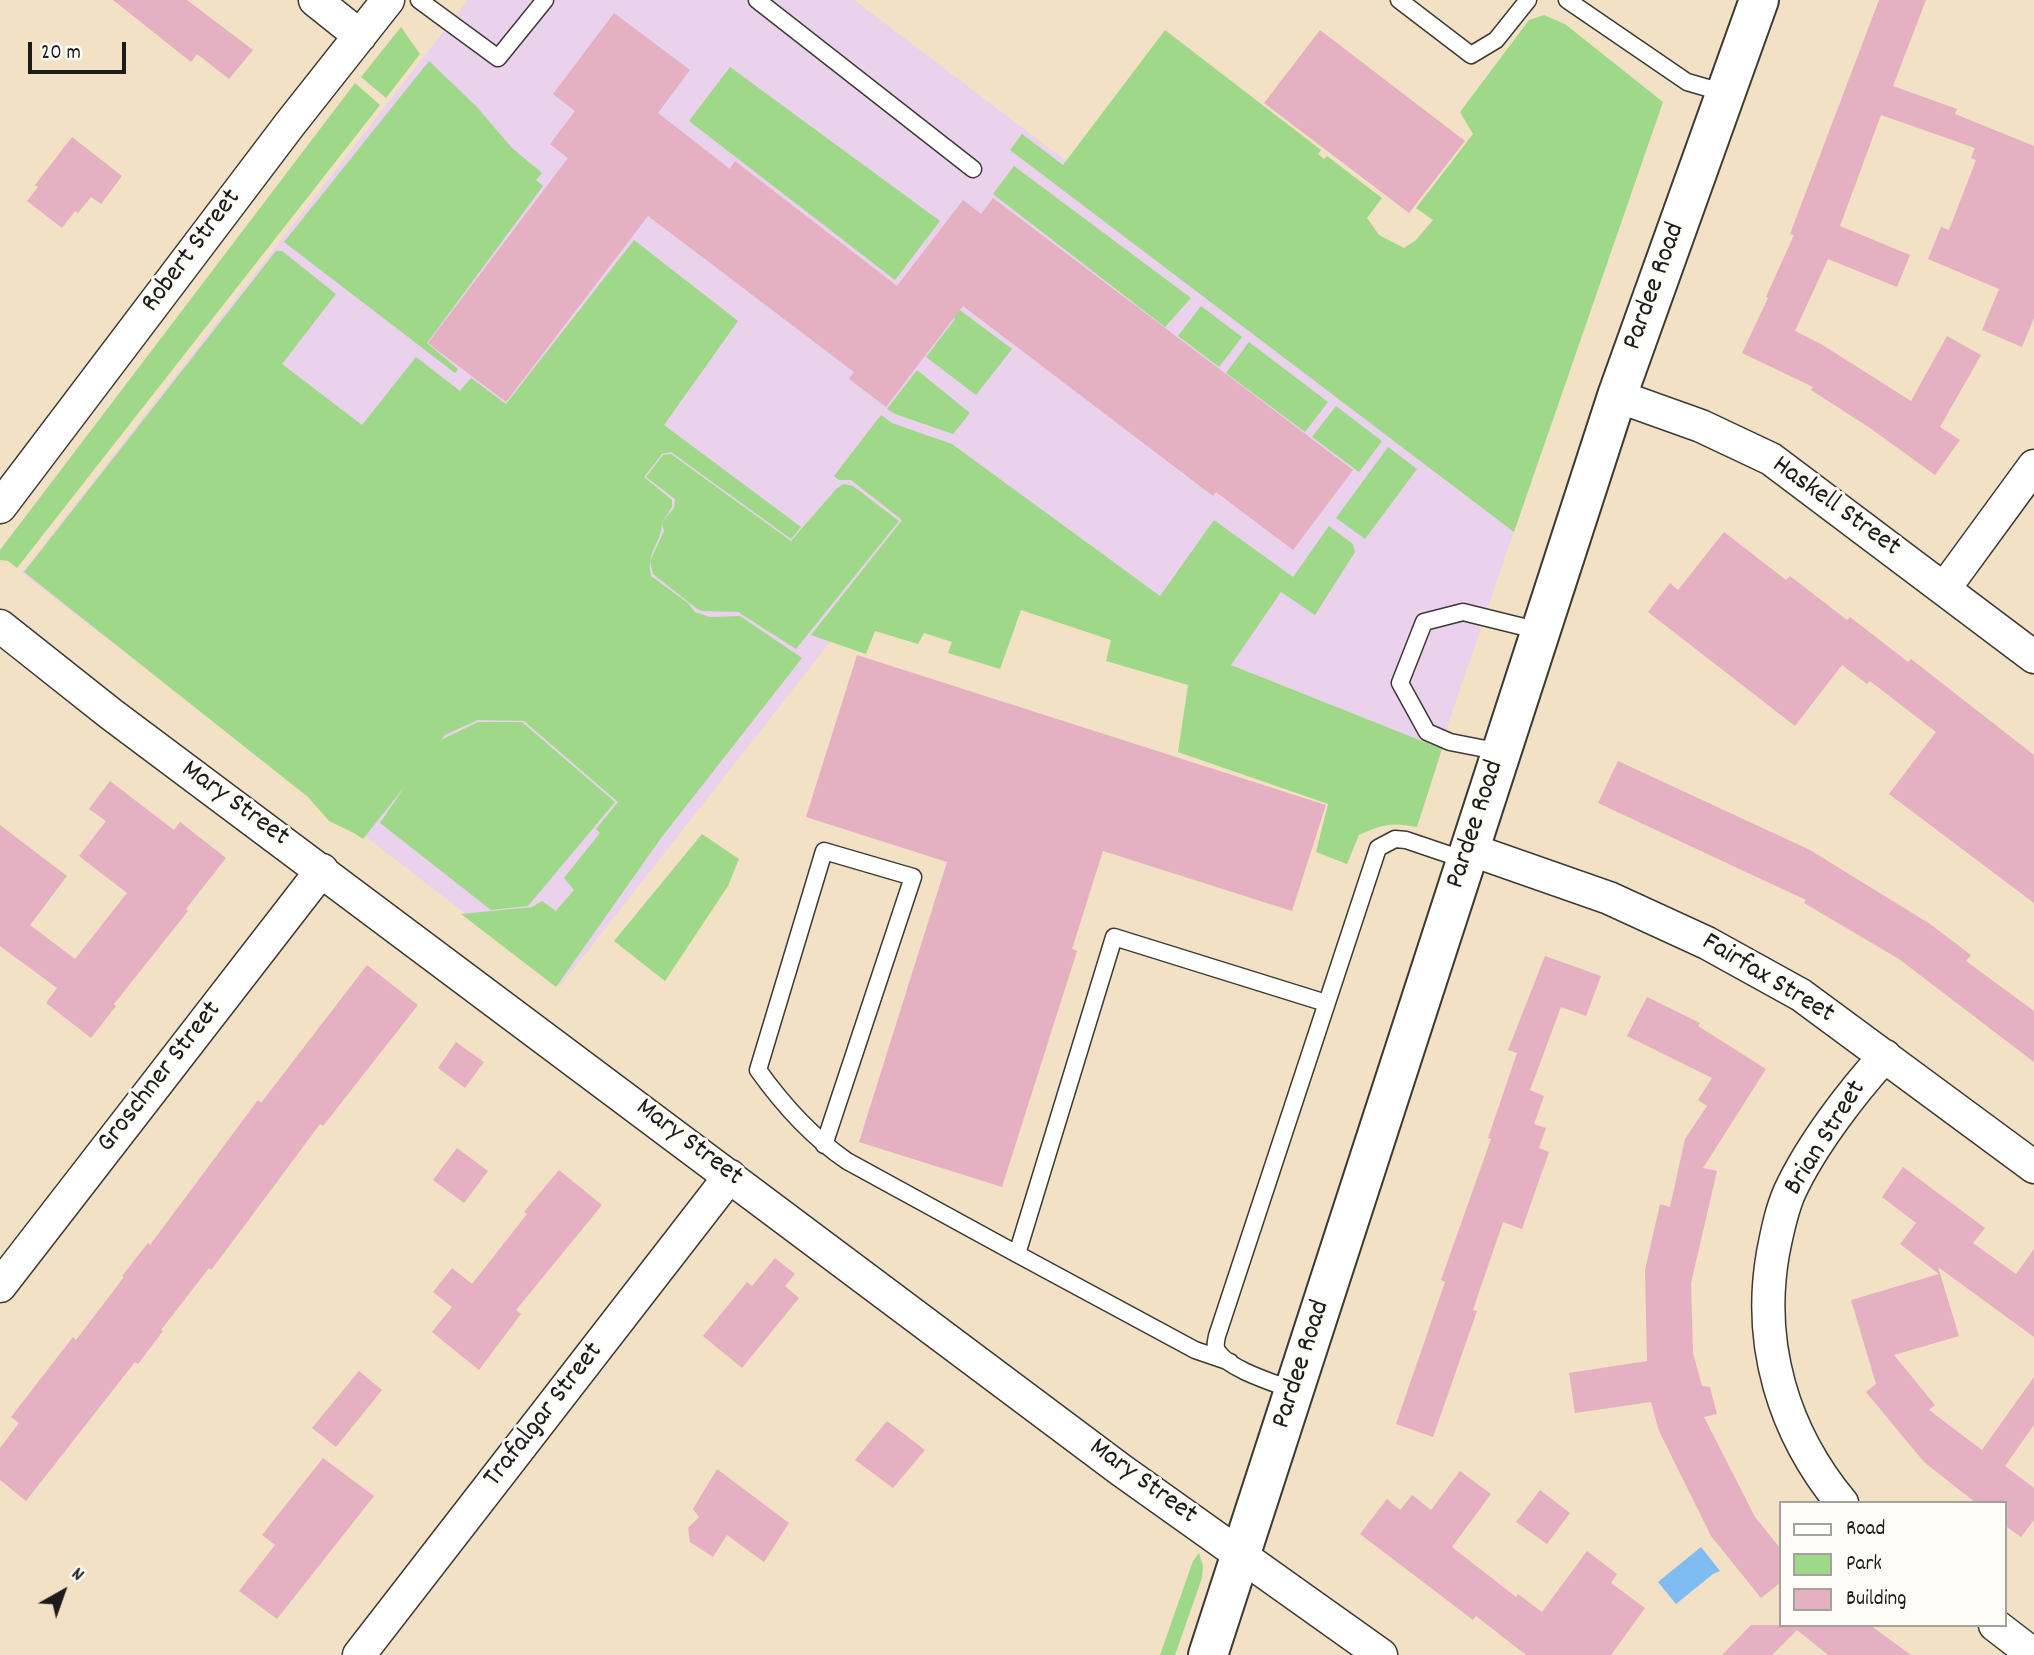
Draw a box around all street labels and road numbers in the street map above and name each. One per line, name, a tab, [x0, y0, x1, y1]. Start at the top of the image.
street label: Robert Street	[136, 184, 250, 320]
street label: Pardee Road	[1618, 219, 1694, 355]
street label: Haskell Street	[1764, 450, 1906, 566]
street label: Mary Street	[173, 754, 295, 856]
street label: Pardee Road	[1441, 757, 1513, 893]
street label: Fairfax Street	[1695, 927, 1839, 1033]
street label: Groschner Street	[91, 996, 231, 1160]
street label: Brian Street	[1778, 1075, 1876, 1203]
street label: Mary Street	[628, 1093, 748, 1195]
street label: Pardee Road	[1267, 1297, 1339, 1433]
street label: Trafalgar Street	[478, 1337, 612, 1495]
street label: Mary Street	[1081, 1432, 1203, 1534]

